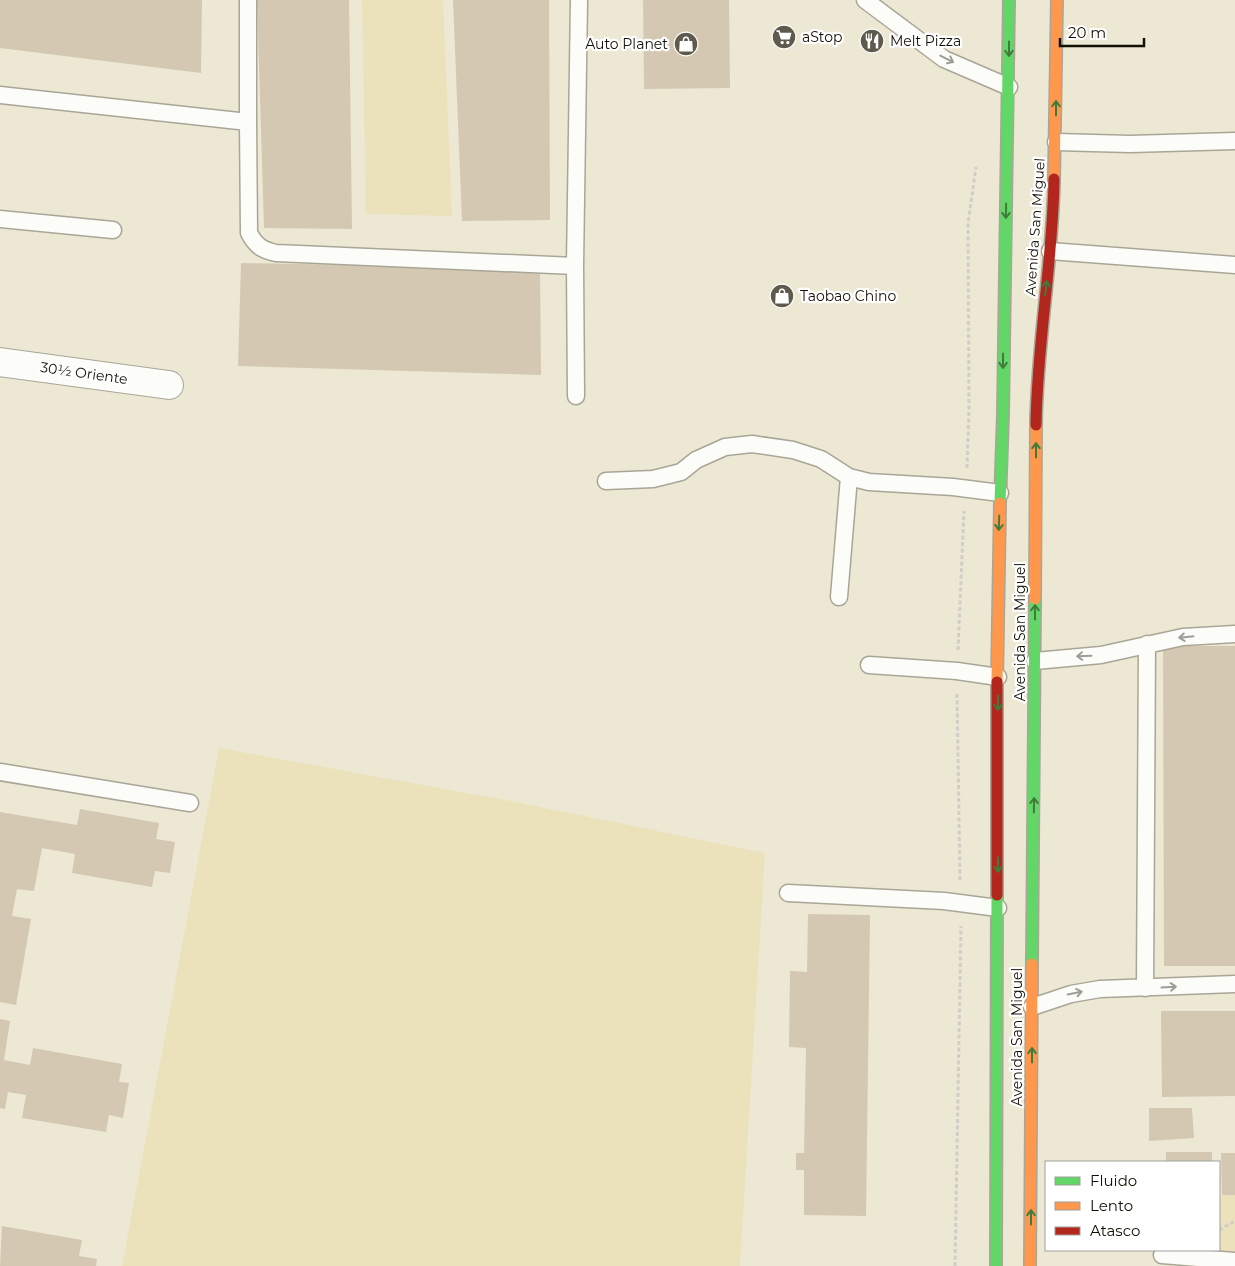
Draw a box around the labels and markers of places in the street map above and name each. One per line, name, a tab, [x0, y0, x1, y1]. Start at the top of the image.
supermarket icon: aStop	[771, 24, 797, 50]
place label: aStop	[802, 28, 843, 46]
restaurant icon: Melt Pizza	[859, 28, 885, 54]
shop icon: Auto Planet	[673, 31, 699, 57]
place label: Melt Pizza	[890, 32, 961, 50]
place label: Auto Planet	[585, 35, 668, 53]
shop icon: Taobao Chino	[769, 283, 795, 309]
place label: Taobao Chino	[800, 287, 896, 305]

